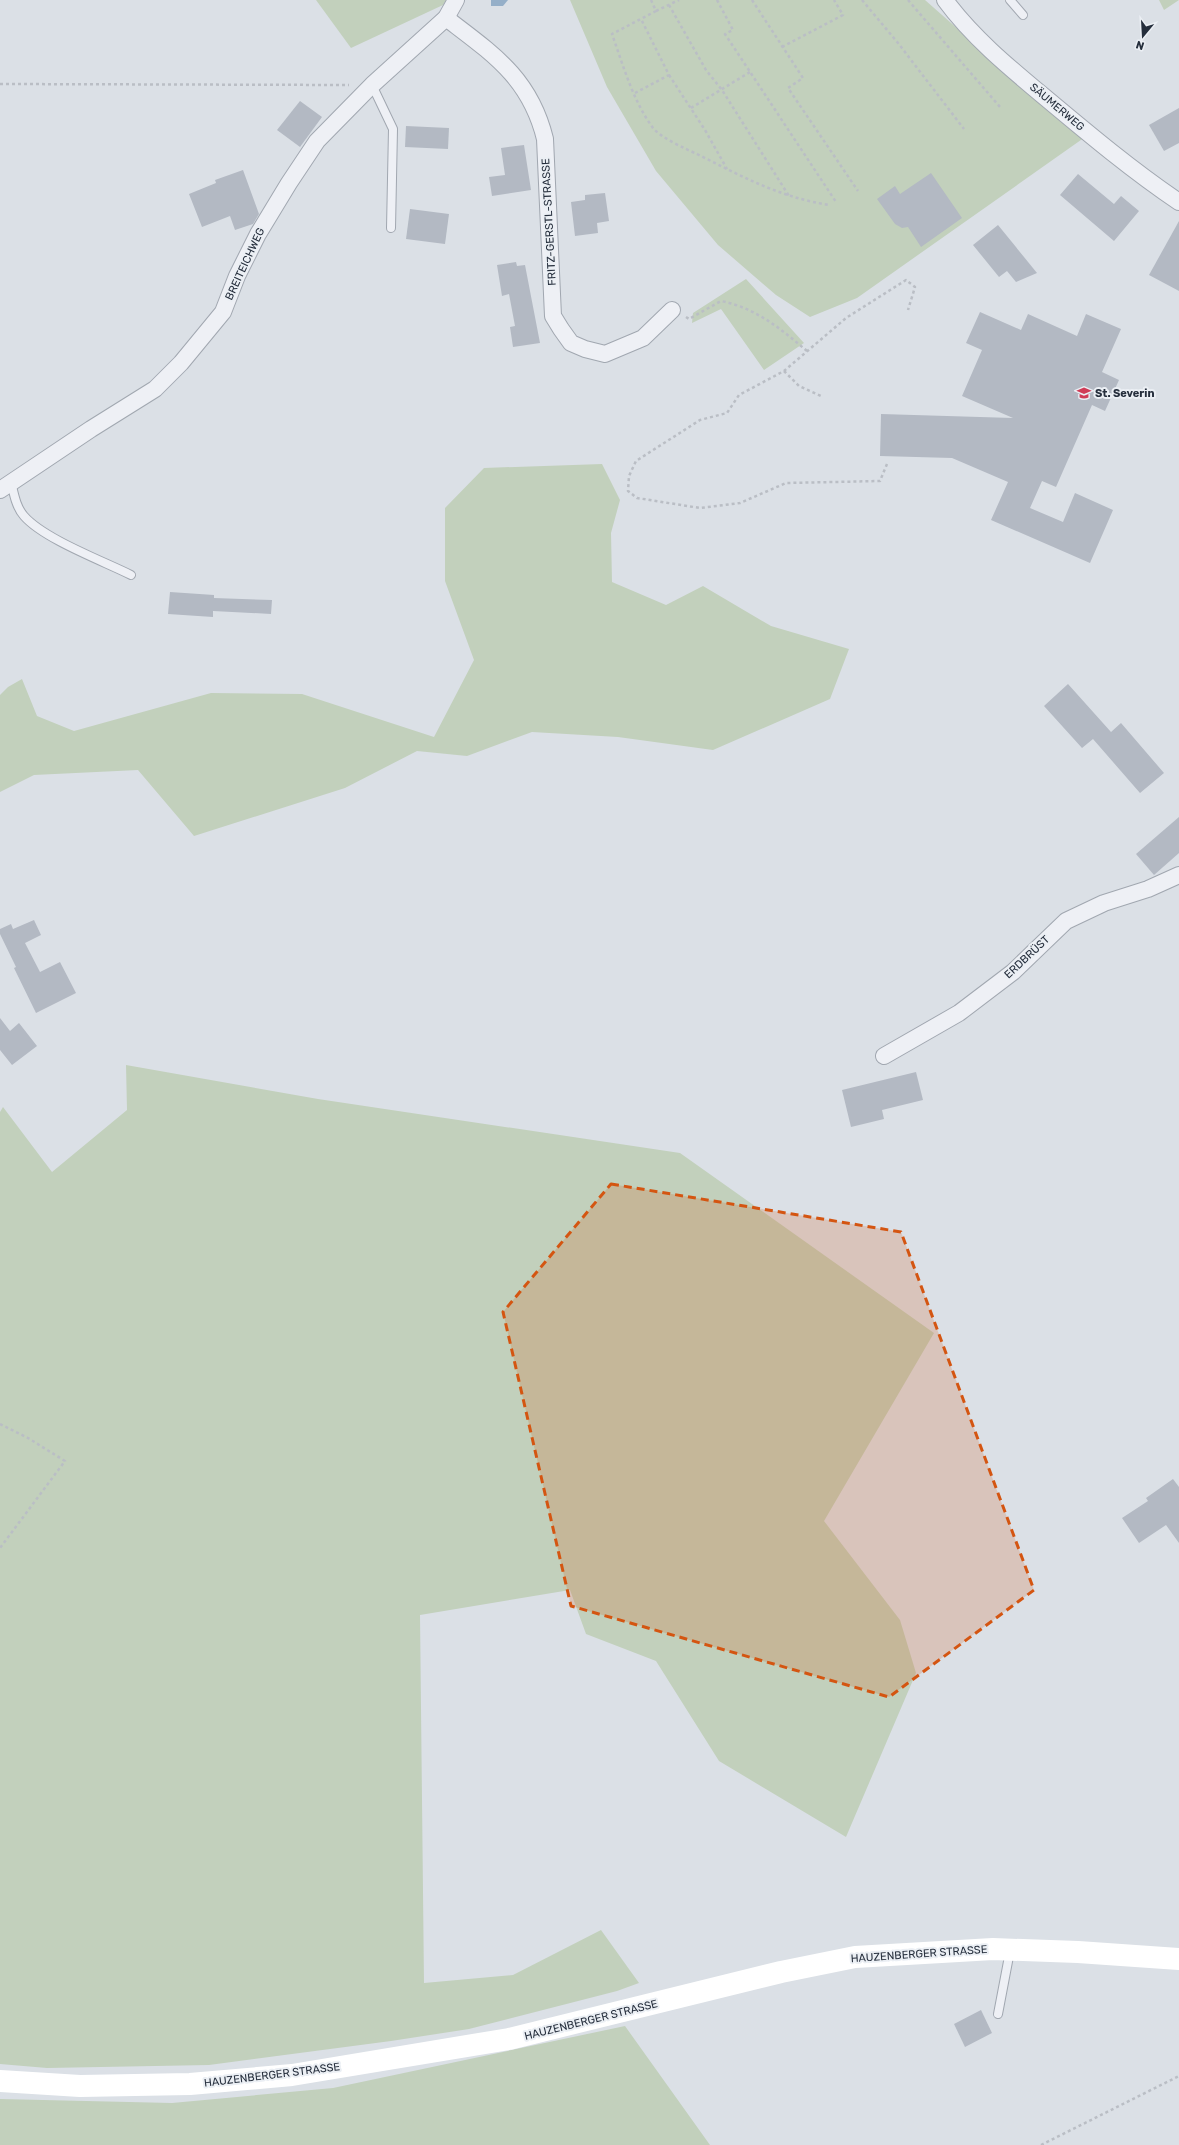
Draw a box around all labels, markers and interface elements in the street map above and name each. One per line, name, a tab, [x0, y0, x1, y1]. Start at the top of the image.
north arrow	[1123, 16, 1163, 56]
text: N	[1134, 38, 1146, 52]
street label: SÄUMERWEG	[1027, 80, 1087, 134]
street label: FRITZ-GERSTL-STRASSE	[539, 158, 559, 286]
street label: BREITEICHWEG	[223, 226, 267, 302]
school or university icon: St. Severin	[1076, 385, 1092, 401]
place label: St. Severin	[1095, 387, 1155, 400]
street label: ERDBRÜST	[1002, 932, 1053, 981]
street label: HAUZENBERGER STRASSE	[850, 1943, 988, 1965]
street label: HAUZENBERGER STRASSE	[523, 1997, 659, 2043]
street label: HAUZENBERGER STRASSE	[203, 2060, 341, 2090]

